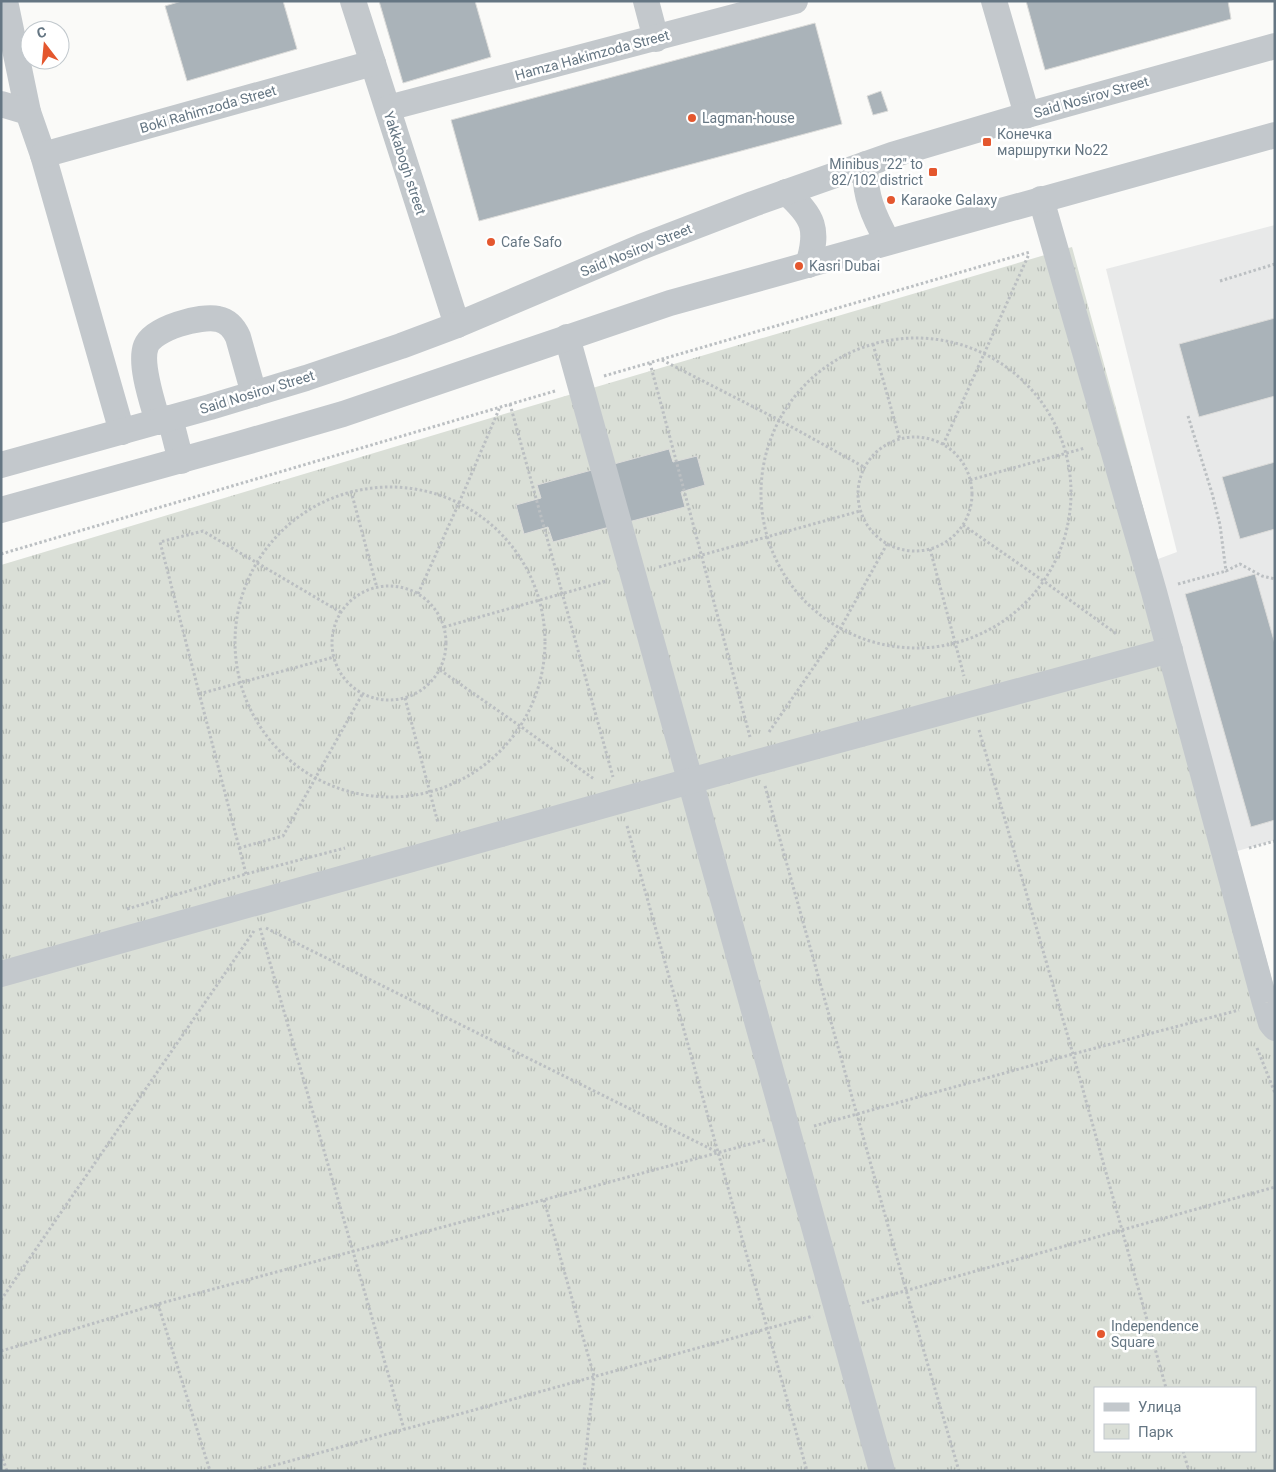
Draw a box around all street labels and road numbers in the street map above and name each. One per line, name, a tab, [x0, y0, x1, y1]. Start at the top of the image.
street label: Hamza Hakimzoda Street	[513, 27, 671, 83]
street label: Said Nosirov Street	[1032, 73, 1151, 121]
street label: Boki Rahimzoda Street	[138, 82, 278, 136]
street label: Yakkabogh street	[381, 109, 429, 217]
street label: Said Nosirov Street	[578, 220, 695, 280]
street label: Said Nosirov Street	[198, 367, 317, 417]

